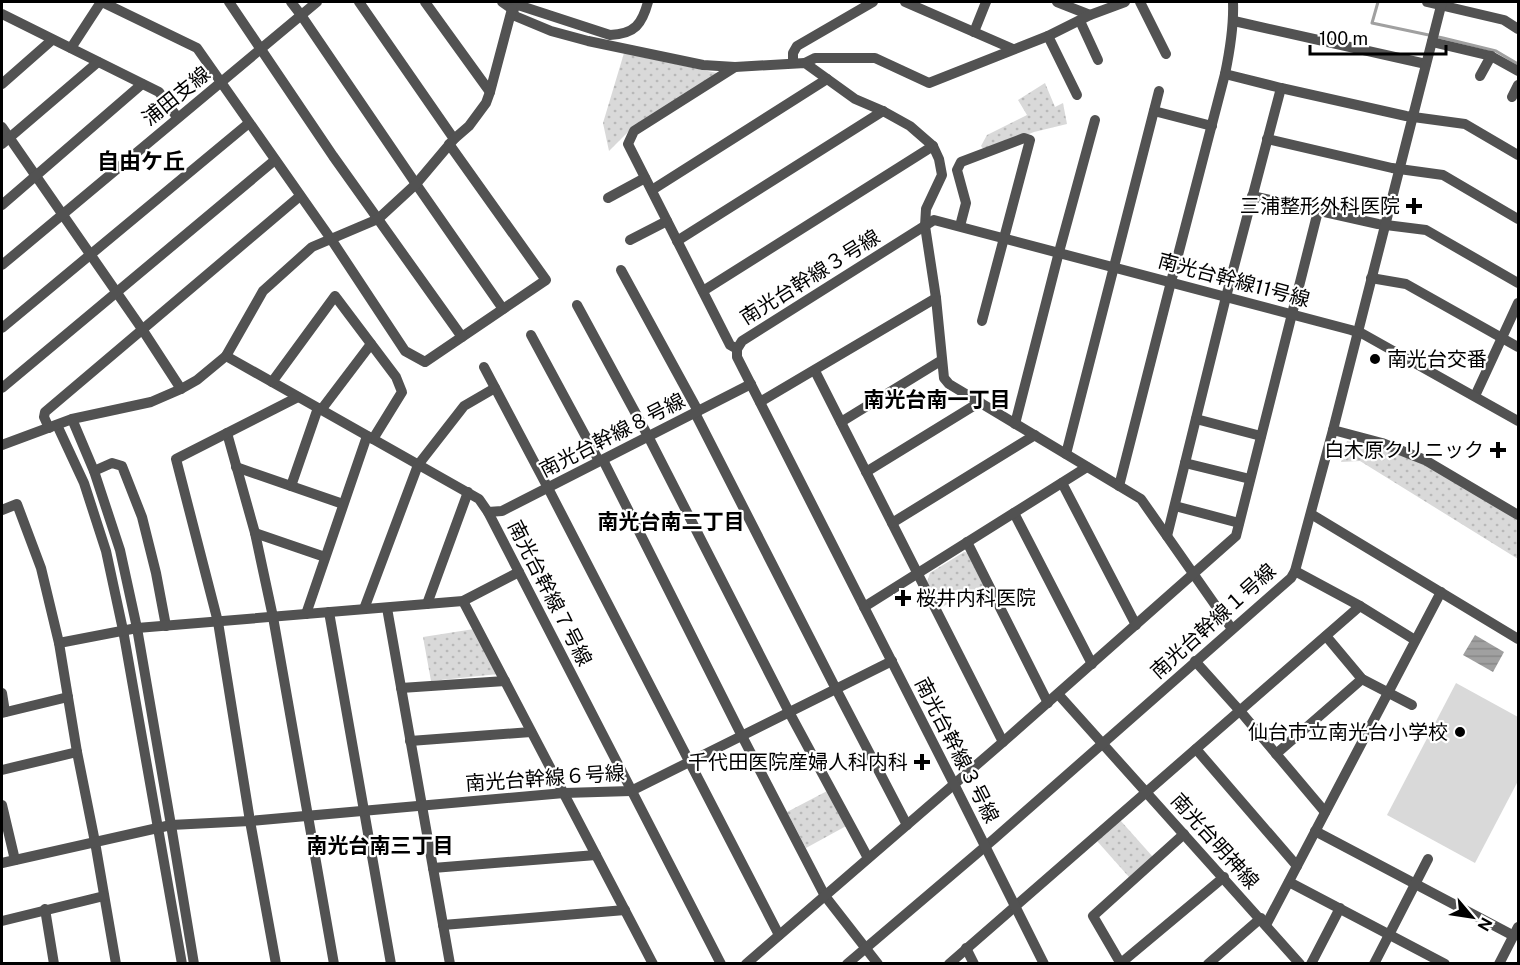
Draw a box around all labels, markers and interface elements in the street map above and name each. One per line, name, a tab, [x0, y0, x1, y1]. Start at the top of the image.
scale bar	[1310, 18, 1446, 56]
text: 100 m	[1319, 28, 1368, 49]
street label: 浦田支線	[137, 62, 215, 130]
district label: 自由ケ丘	[97, 148, 185, 174]
place label: 三浦整形外科医院	[1240, 194, 1400, 218]
marker: 三浦整形外科医院	[1405, 197, 1423, 215]
street label: 南光台幹線３号線	[736, 224, 884, 330]
street label: 南光台幹線11号線	[1155, 248, 1313, 312]
place label: 南光台交番	[1387, 347, 1487, 371]
marker: 南光台交番	[1368, 352, 1382, 366]
district label: 南光台南一丁目	[864, 387, 1011, 412]
street label: 南光台幹線８号線	[535, 388, 689, 482]
place label: 白木原クリニック	[1324, 438, 1484, 462]
marker: 白木原クリニック	[1489, 441, 1507, 459]
district label: 南光台南二丁目	[598, 509, 745, 534]
street label: 南光台幹線７号線	[503, 516, 597, 670]
street label: 南光台幹線１号線	[1146, 559, 1280, 683]
place label: 桜井内科医院	[916, 586, 1036, 610]
marker: 桜井内科医院	[894, 589, 912, 607]
street label: 南光台幹線３号線	[910, 673, 1004, 827]
place label: 仙台市立南光台小学校	[1248, 720, 1448, 744]
marker: 仙台市立南光台小学校	[1453, 725, 1467, 739]
place label: 千代田医院産婦人科内科	[688, 750, 908, 774]
marker: 千代田医院産婦人科内科	[913, 753, 931, 771]
street label: 南光台幹線６号線	[464, 760, 626, 796]
street label: 南光台明神線	[1166, 788, 1264, 894]
district label: 南光台南三丁目	[307, 833, 454, 858]
north arrow	[1442, 887, 1502, 947]
text: N	[1473, 914, 1496, 934]

